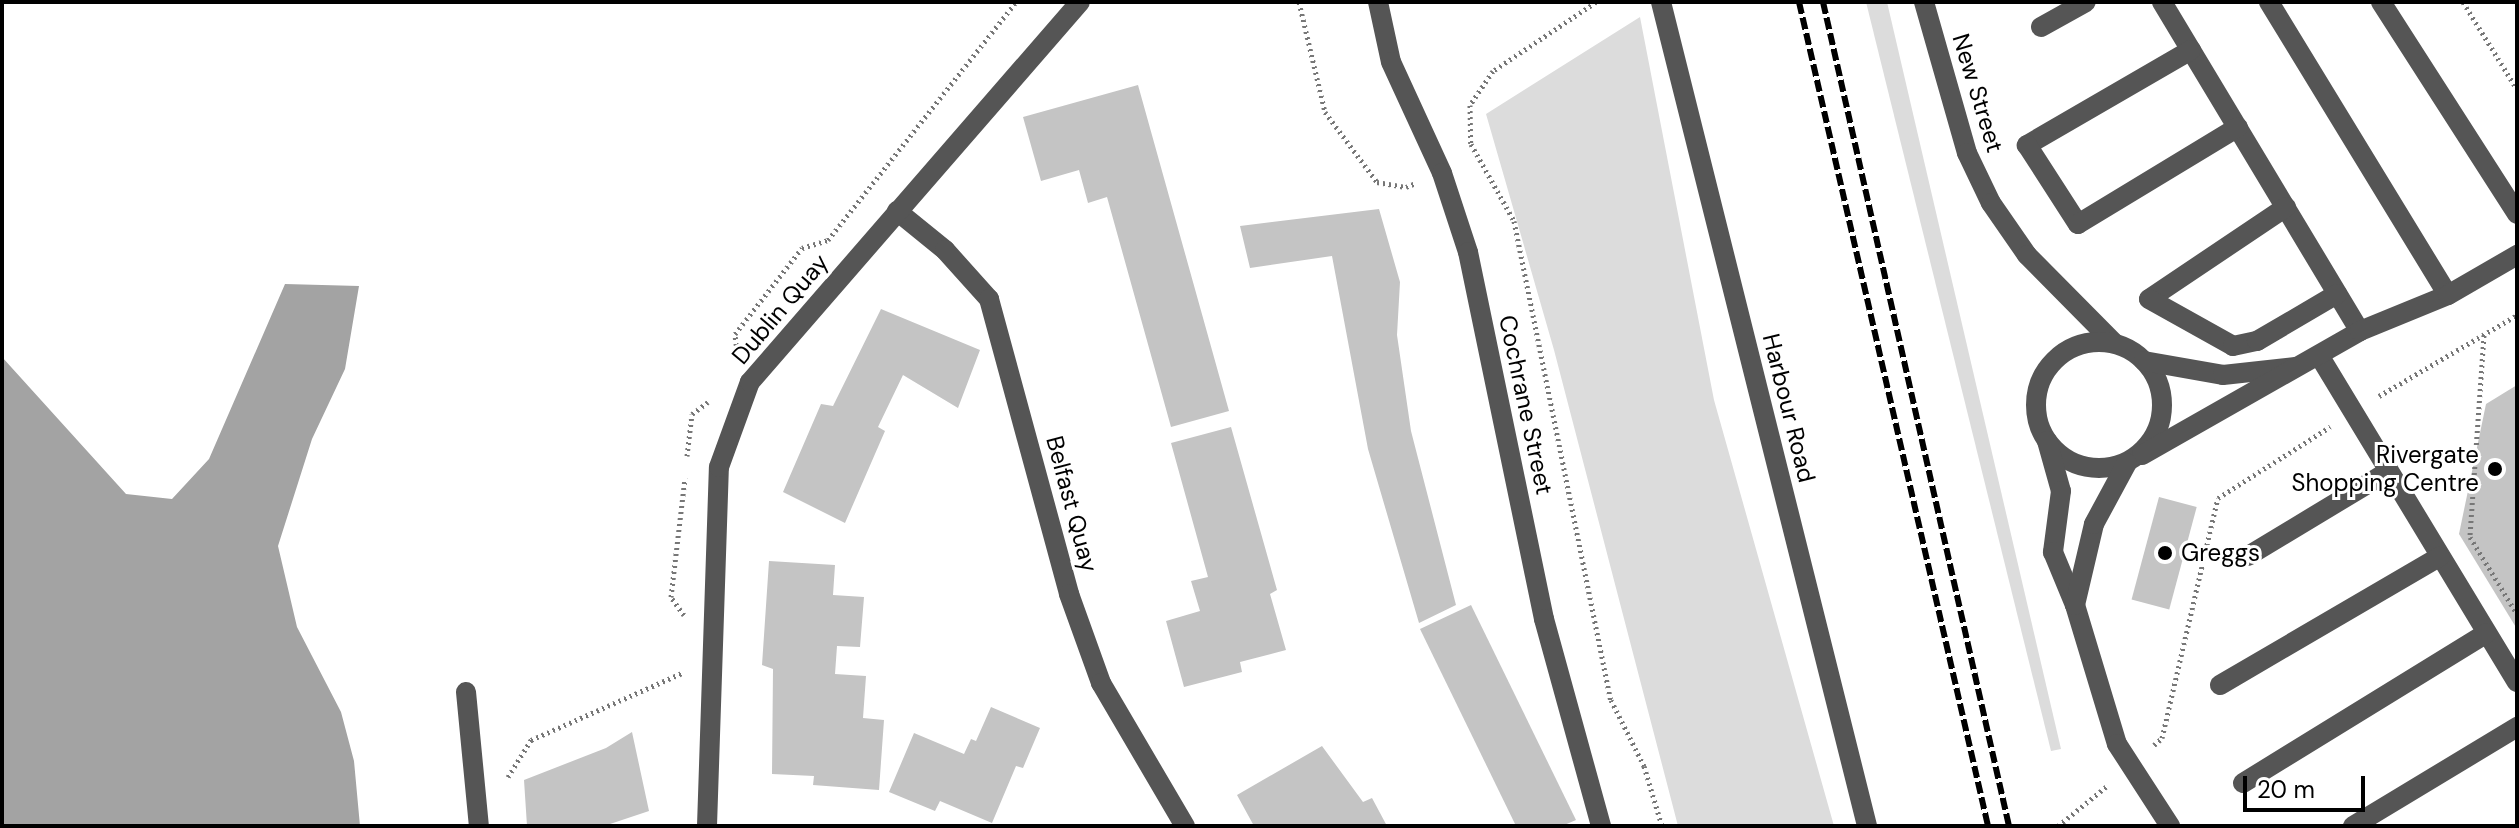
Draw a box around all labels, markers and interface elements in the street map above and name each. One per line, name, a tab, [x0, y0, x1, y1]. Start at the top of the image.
street label: New Street	[1946, 30, 2010, 156]
street label: Dublin Quay	[726, 248, 834, 370]
street label: Cochrane Street	[1493, 313, 1559, 497]
street label: Harbour Road	[1757, 331, 1821, 485]
street label: Belfast Quay	[1040, 433, 1104, 575]
place label: Rivergate Shopping Centre	[2292, 441, 2479, 497]
marker: Rivergate Shopping Centre	[2486, 460, 2504, 478]
place label: Greggs	[2181, 539, 2260, 567]
marker: Greggs	[2156, 544, 2174, 562]
scale bar	[2247, 760, 2369, 810]
text: 20 m	[2257, 774, 2315, 805]

